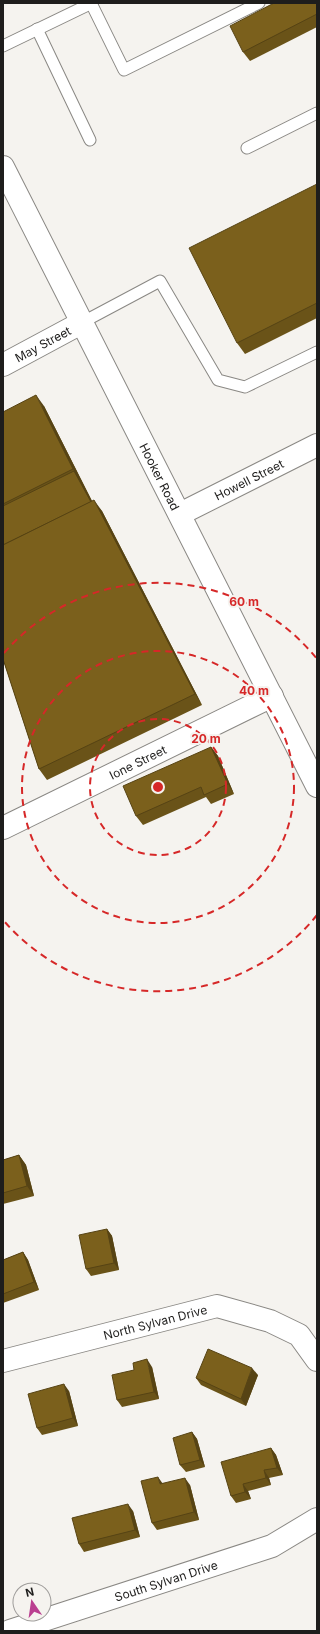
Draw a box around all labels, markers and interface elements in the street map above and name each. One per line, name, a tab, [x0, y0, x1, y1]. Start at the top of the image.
street label: May Street	[12, 323, 73, 365]
street label: Hooker Road	[137, 440, 183, 513]
street label: Howell Street	[212, 456, 286, 503]
text: 60 m	[229, 594, 259, 609]
text: 40 m	[239, 683, 269, 698]
text: 20 m	[191, 731, 221, 746]
street label: Ione Street	[107, 742, 169, 782]
centre of rings	[151, 780, 165, 794]
street label: North Sylvan Drive	[102, 1301, 209, 1342]
street label: South Sylvan Drive	[112, 1557, 220, 1604]
north arrow	[12, 1582, 52, 1622]
text: N	[24, 1584, 35, 1600]

